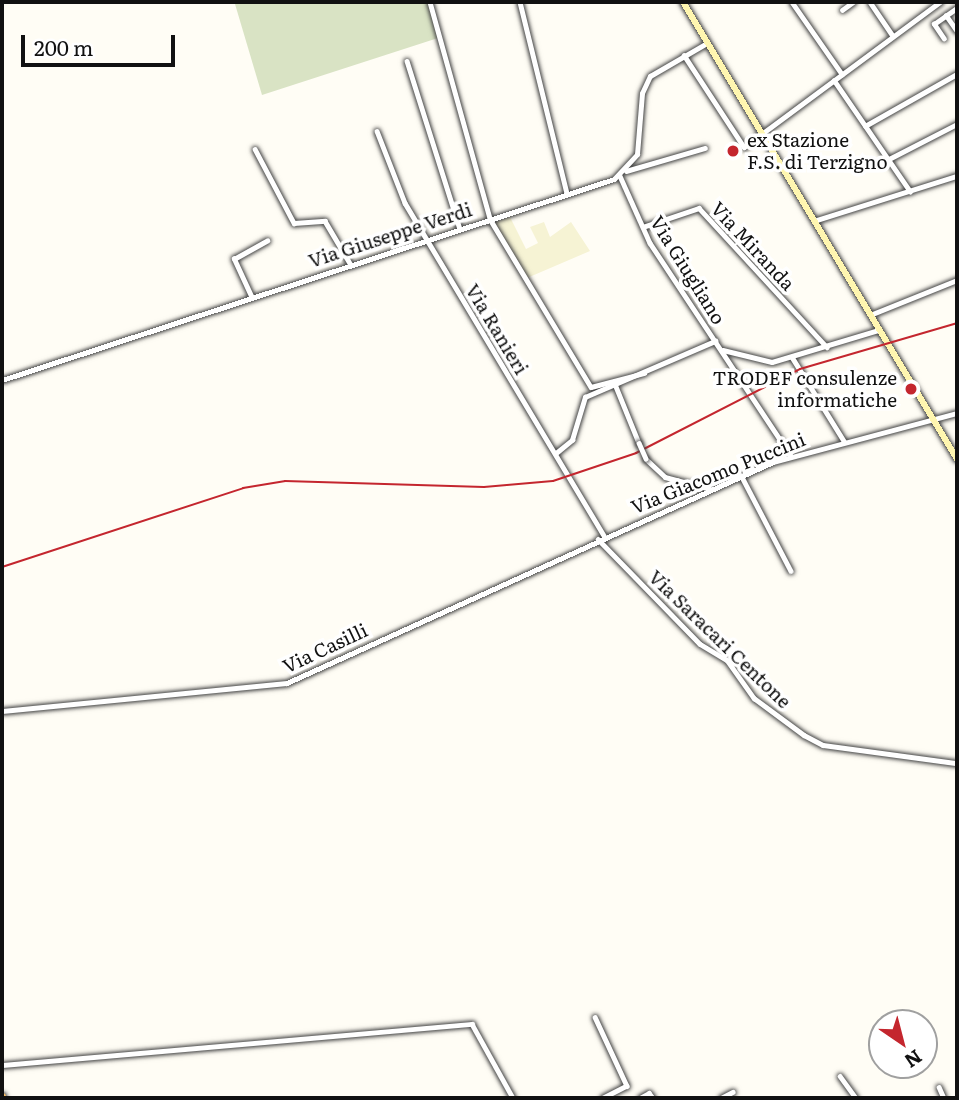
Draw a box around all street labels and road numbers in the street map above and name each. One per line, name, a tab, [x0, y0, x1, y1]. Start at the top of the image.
street label: Via Miranda	[706, 197, 800, 295]
street label: Via Giuseppe Verdi	[305, 198, 475, 272]
street label: Via Giugliano	[646, 212, 730, 328]
street label: Via Ranieri	[461, 280, 533, 378]
street label: Via Giacomo Puccini	[627, 428, 809, 518]
street label: Via Saracari Centone	[644, 565, 796, 713]
street label: Via Casilli	[279, 618, 371, 678]

